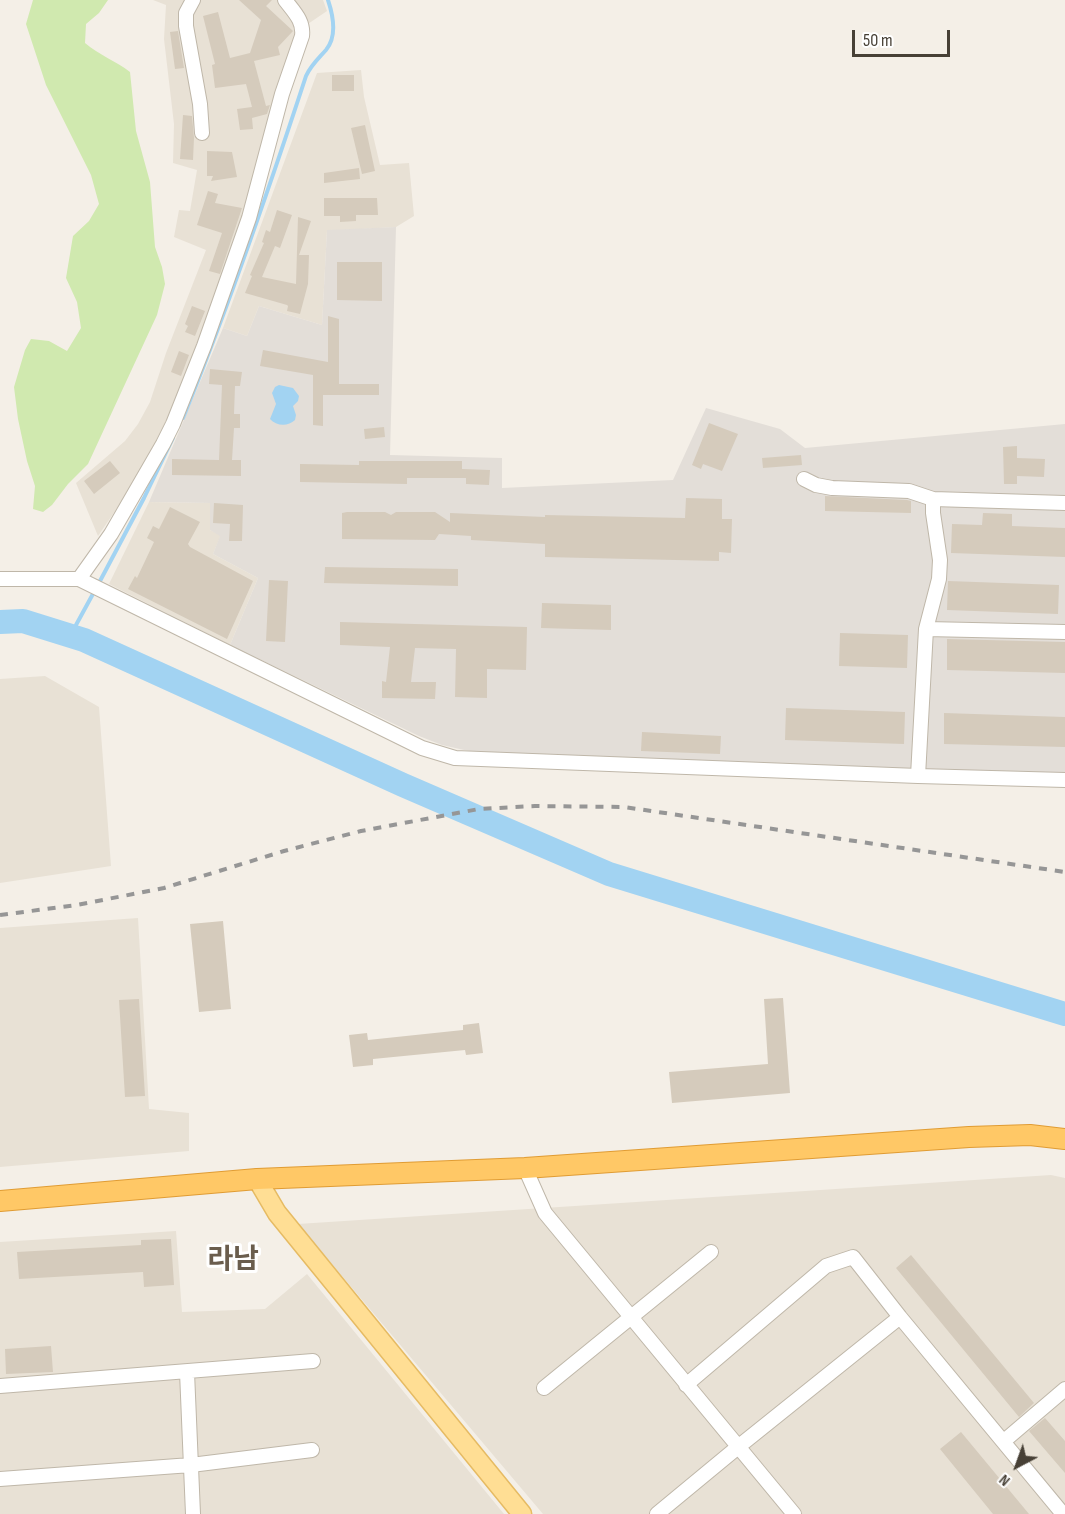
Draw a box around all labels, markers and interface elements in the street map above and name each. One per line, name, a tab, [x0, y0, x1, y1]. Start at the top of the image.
scale bar	[855, 18, 952, 56]
text: 50 m	[863, 30, 893, 51]
district label: 라남	[207, 1244, 259, 1278]
north arrow	[987, 1436, 1047, 1496]
text: N	[995, 1470, 1014, 1490]

